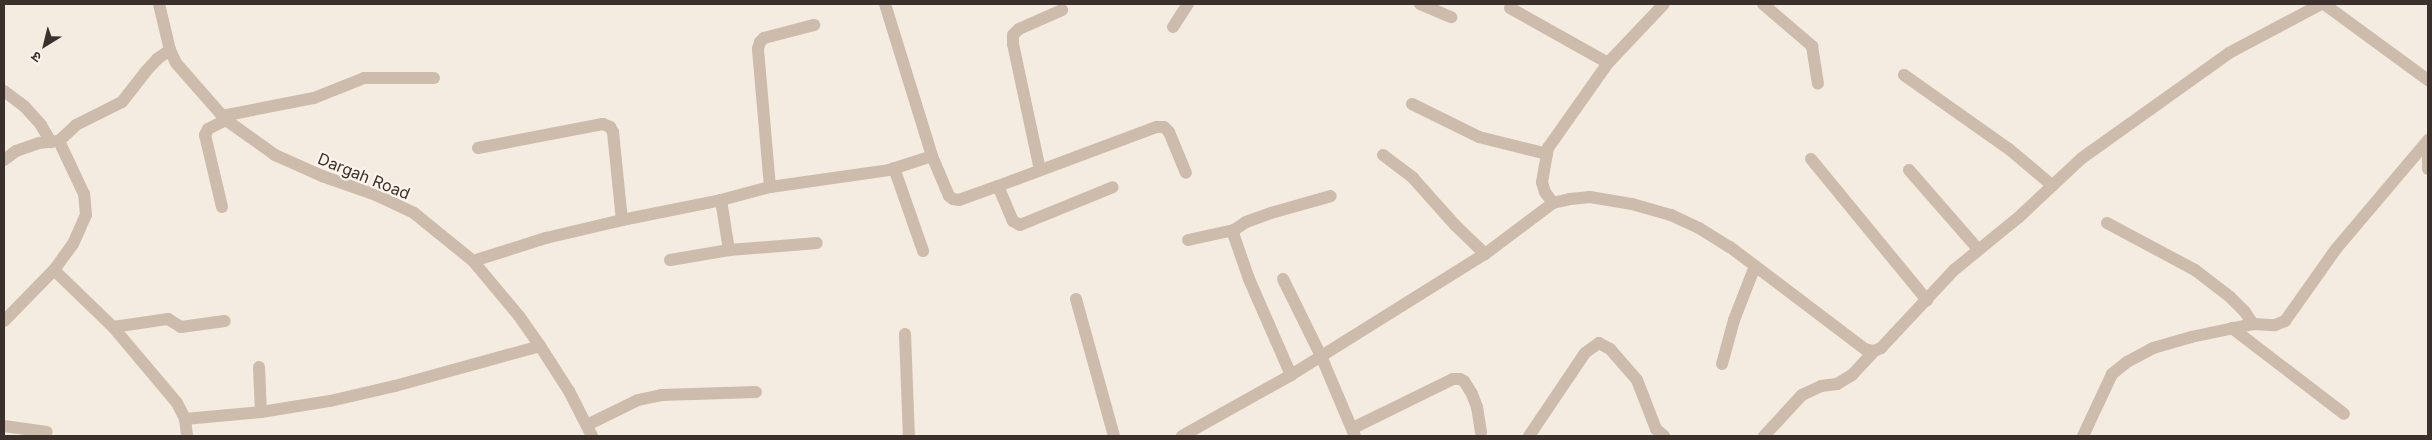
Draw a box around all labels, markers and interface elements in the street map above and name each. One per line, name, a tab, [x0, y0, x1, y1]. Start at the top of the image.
north arrow	[20, 20, 70, 70]
text: उ	[28, 48, 44, 67]
street label: Dargah Road	[315, 149, 413, 203]

